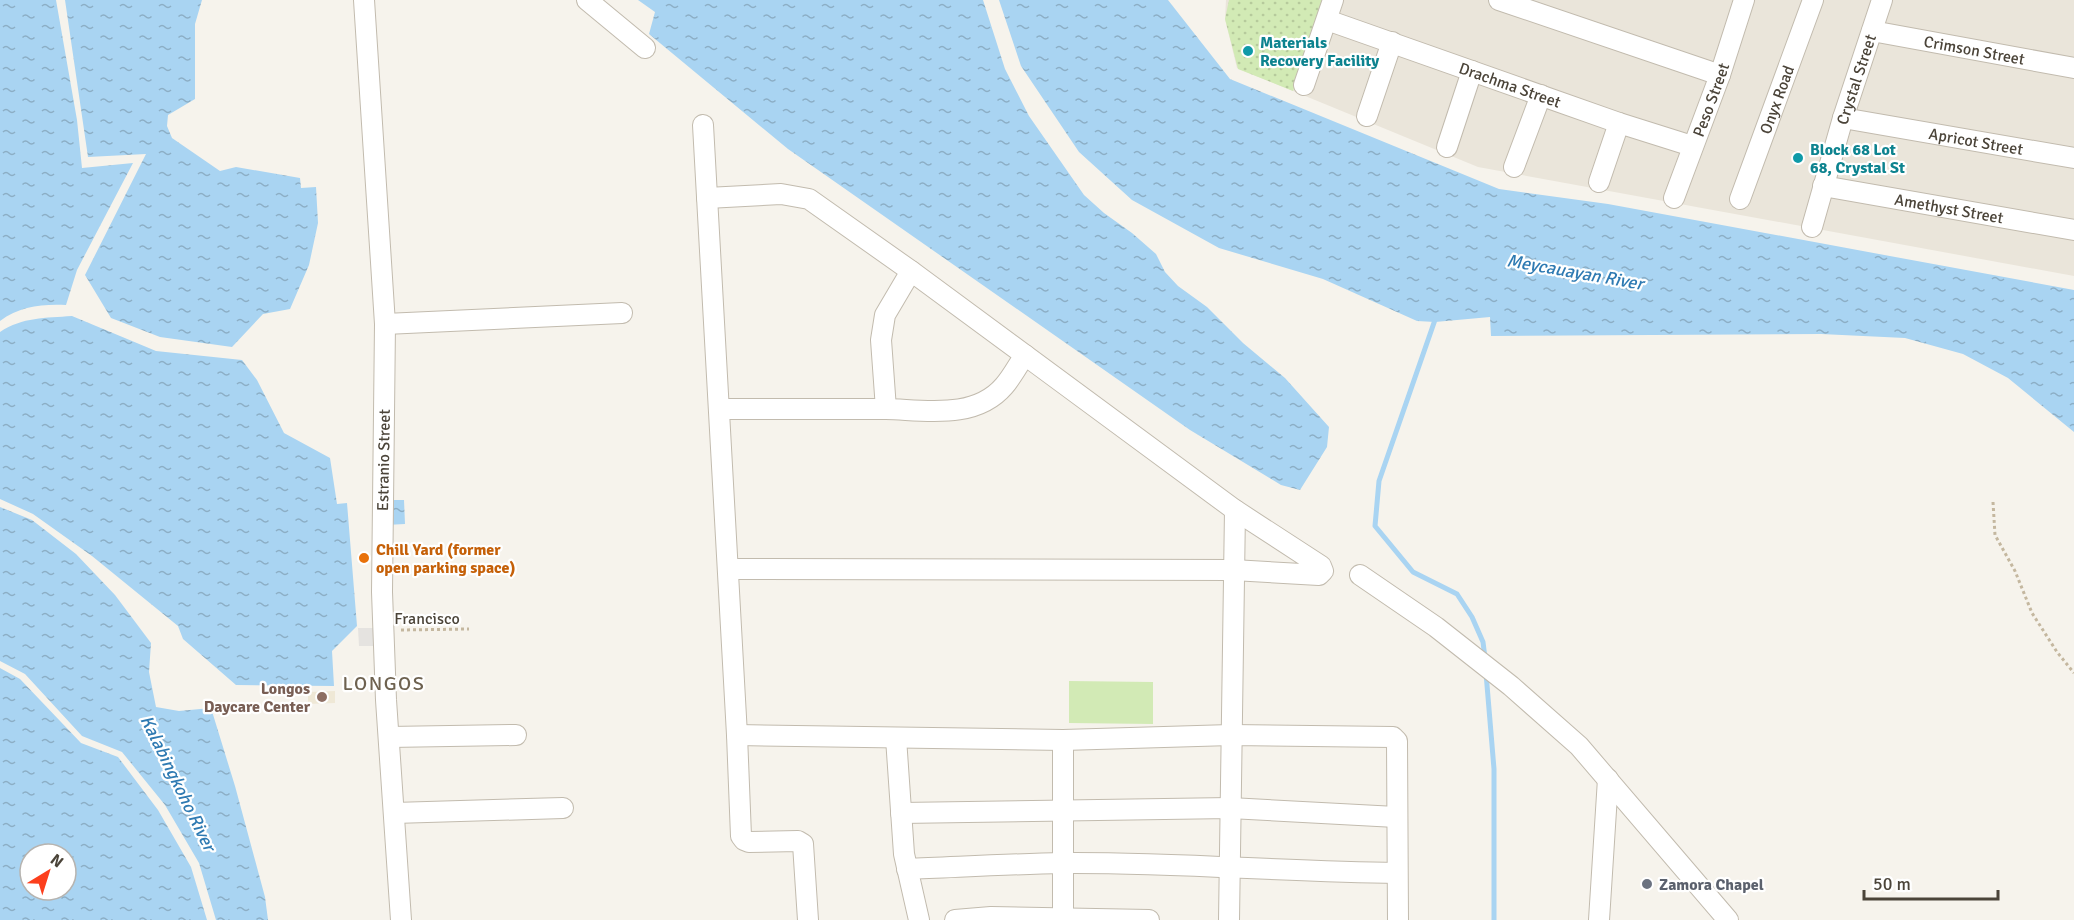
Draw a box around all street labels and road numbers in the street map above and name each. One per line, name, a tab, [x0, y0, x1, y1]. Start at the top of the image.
street label: Crystal Street	[1833, 31, 1881, 127]
street label: Crimson Street	[1922, 32, 2027, 70]
street label: Drachma Street	[1456, 58, 1564, 113]
street label: Peso Street	[1689, 60, 1734, 140]
street label: Onyx Road	[1756, 63, 1799, 137]
street label: Apricot Street	[1927, 124, 2025, 160]
street label: Amethyst Street	[1893, 190, 2005, 229]
street label: Estranio Street	[373, 408, 395, 511]
street label: Francisco	[394, 609, 460, 629]

